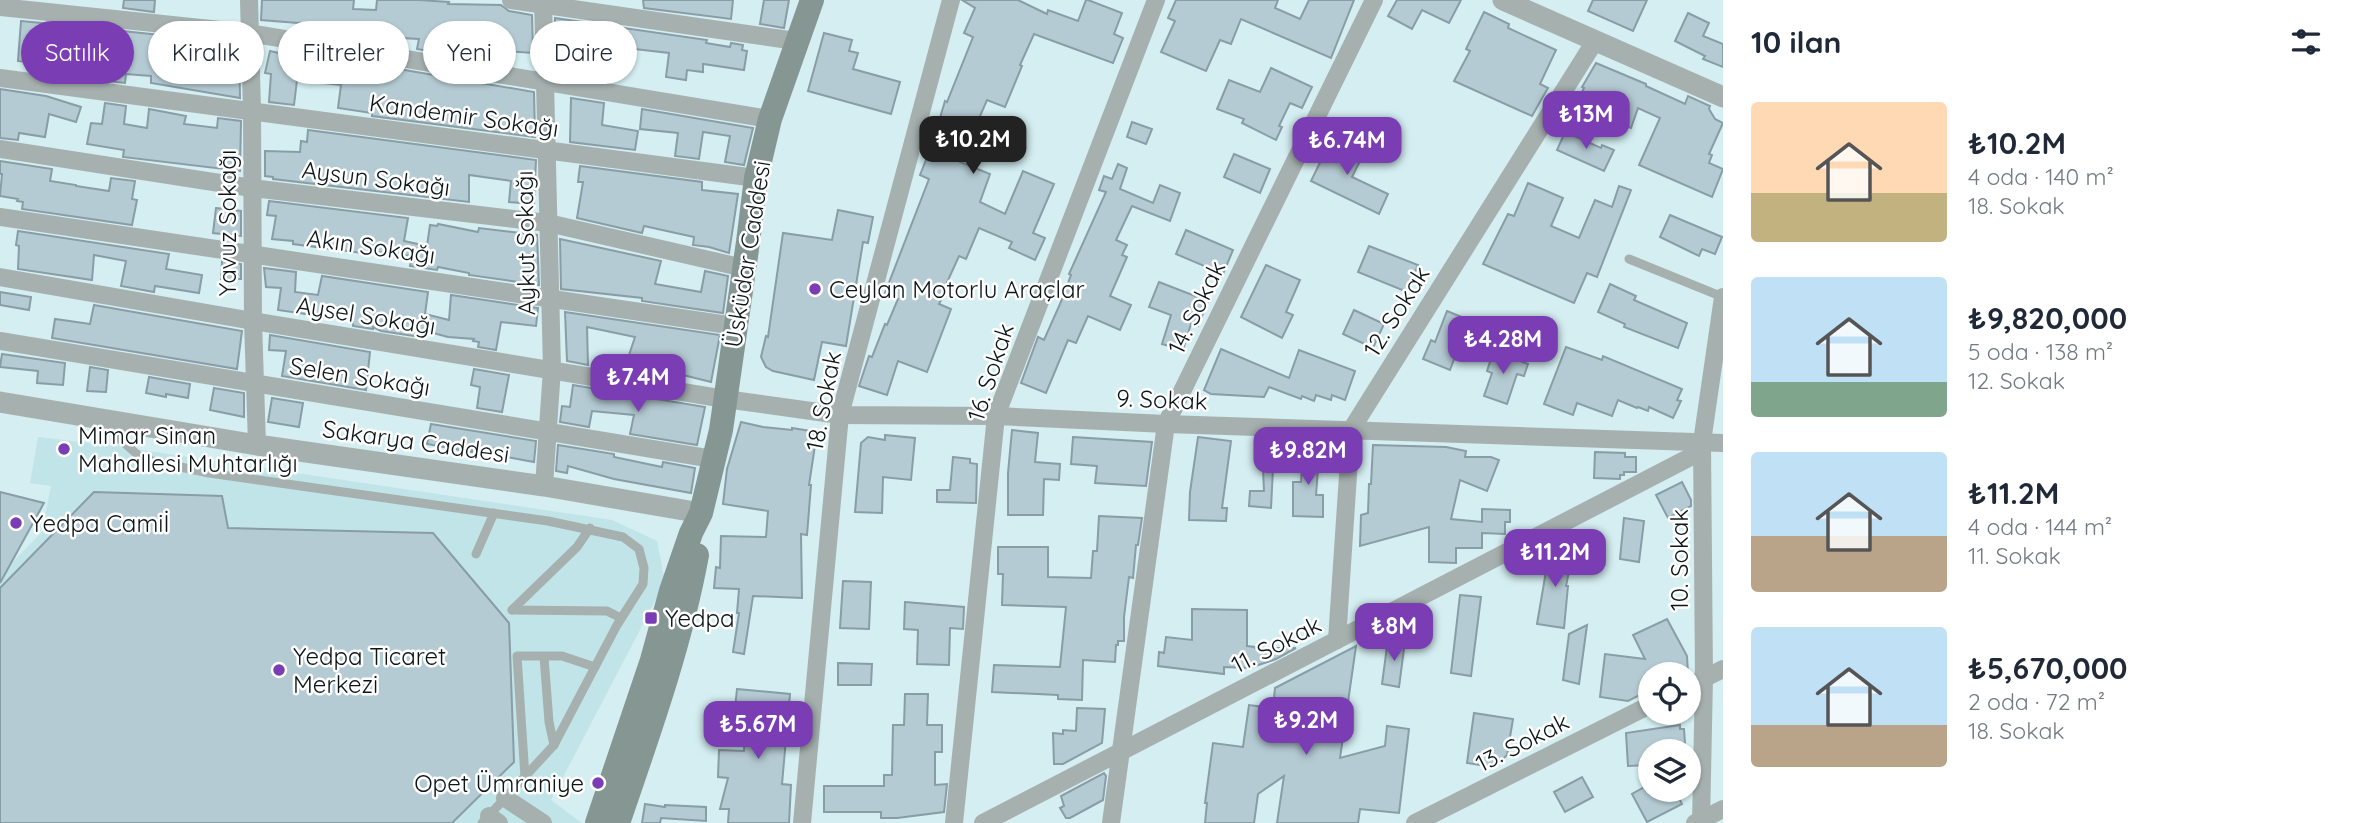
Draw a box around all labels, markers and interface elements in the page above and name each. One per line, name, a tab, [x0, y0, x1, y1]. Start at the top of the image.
chip: Satılık	[21, 21, 134, 84]
chip: Kiralık	[148, 21, 264, 84]
chip: Filtreler	[278, 21, 409, 84]
chip: Yeni	[423, 21, 516, 84]
chip: Daire	[530, 21, 637, 84]
text: 10 ilan	[1751, 23, 1841, 61]
icon: filters	[2287, 23, 2325, 61]
street label: Kandemir Sokağı	[367, 87, 561, 143]
pin: ₺13M	[1545, 92, 1627, 151]
text: ₺13M	[1559, 99, 1613, 128]
pin: ₺10.2M	[916, 116, 1030, 176]
pin: ₺6.74M	[1290, 118, 1404, 177]
text: ₺10.2M	[935, 124, 1011, 153]
text: ₺10.2M	[1968, 124, 2066, 162]
text: ₺6.74M	[1308, 125, 1386, 154]
icon: home	[1807, 130, 1891, 214]
street label: Yavuz Sokağı	[212, 150, 242, 296]
street label: Aysun Sokağı	[300, 154, 452, 202]
street label: Üsküdar Caddesi	[717, 158, 777, 350]
text: 4 oda · 140 m²	[1968, 162, 2114, 191]
street label: Aykut Sokağı	[509, 170, 541, 316]
text: 18. Sokak	[1968, 191, 2065, 220]
street label: Akın Sokağı	[305, 222, 437, 270]
street label: 14. Sokak	[1161, 255, 1231, 359]
street label: 12. Sokak	[1356, 260, 1436, 362]
place label: Ceylan Motorlu Araçlar	[829, 274, 1085, 304]
marker: Ceylan Motorlu Araçlar	[807, 281, 823, 297]
street label: Aysel Sokağı	[294, 289, 438, 341]
text: ₺9,820,000	[1968, 299, 2127, 337]
icon: home	[1807, 305, 1891, 389]
pin: ₺4.28M	[1446, 316, 1560, 376]
street label: 16. Sokak	[960, 319, 1020, 425]
text: ₺4.28M	[1464, 324, 1542, 353]
text: 5 oda · 138 m²	[1968, 337, 2113, 366]
street label: 18. Sokak	[799, 349, 847, 453]
street label: Selen Sokağı	[288, 350, 432, 402]
pin: ₺7.4M	[589, 354, 687, 414]
text: ₺7.4M	[607, 362, 669, 391]
text: 12. Sokak	[1968, 366, 2065, 395]
street label: 9. Sokak	[1116, 382, 1208, 416]
street label: Sakarya Caddesi	[321, 413, 511, 469]
place label: Mimar Sinan Mahallesi Muhtarlığı	[78, 420, 298, 478]
pin: ₺9.82M	[1251, 428, 1365, 487]
text: ₺9.82M	[1270, 435, 1346, 464]
marker: Mimar Sinan Mahallesi Muhtarlığı	[56, 441, 72, 457]
text: ₺11.2M	[1968, 474, 2059, 512]
icon: home	[1807, 480, 1891, 564]
place label: Yedpa Camiİ	[30, 508, 169, 538]
street label: 10. Sokak	[1664, 509, 1694, 611]
text: 4 oda · 144 m²	[1968, 512, 2112, 541]
marker: Yedpa Camiİ	[8, 515, 24, 531]
pin: ₺11.2M	[1498, 530, 1612, 589]
text: ₺11.2M	[1520, 537, 1590, 566]
text: 11. Sokak	[1968, 541, 2061, 570]
place label: Yedpa	[665, 603, 735, 633]
pin: ₺8M	[1360, 604, 1428, 663]
street label: 11. Sokak	[1226, 609, 1326, 679]
marker: Yedpa	[643, 610, 659, 626]
text: ₺8M	[1371, 611, 1417, 640]
place label: Yedpa Ticaret Merkezi	[293, 641, 446, 699]
text: ₺5,670,000	[1968, 649, 2128, 687]
icon: home	[1807, 655, 1891, 739]
marker: Yedpa Ticaret Merkezi	[271, 662, 287, 678]
map controls	[1638, 662, 1701, 802]
button: locate	[1638, 662, 1701, 725]
text: 2 oda · 72 m²	[1968, 687, 2105, 716]
pin: ₺9.2M	[1257, 698, 1355, 757]
pin: ₺5.67M	[701, 702, 815, 761]
text: ₺9.2M	[1274, 705, 1338, 734]
street label: 13. Sokak	[1470, 706, 1574, 778]
text: ₺5.67M	[720, 709, 796, 738]
text: 18. Sokak	[1968, 716, 2065, 745]
button: layers	[1638, 739, 1701, 802]
place label: Opet Ümraniye	[414, 768, 584, 798]
marker: Opet Ümraniye	[590, 775, 606, 791]

